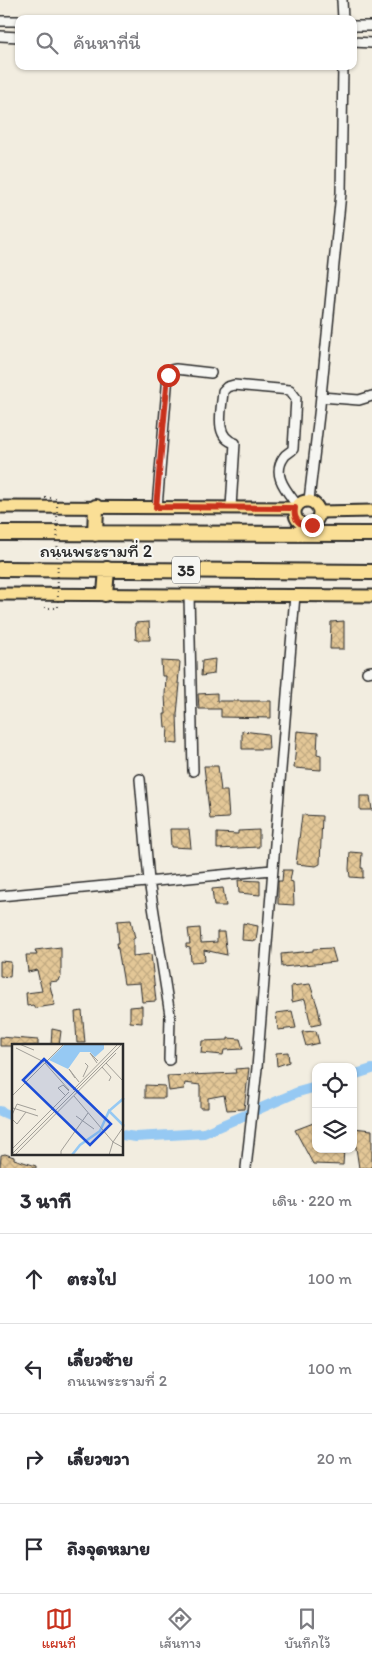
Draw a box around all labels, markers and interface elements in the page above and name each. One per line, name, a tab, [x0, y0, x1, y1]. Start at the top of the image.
search box	[15, 15, 357, 70]
icon: search	[33, 29, 61, 57]
text: ค้นหาที่นี่	[73, 31, 141, 54]
route start	[157, 364, 180, 387]
route end	[301, 514, 324, 537]
street label: ถนนพระรามที่ 2	[40, 539, 153, 562]
road number: 35	[172, 556, 200, 584]
inset map	[12, 1044, 124, 1156]
map controls	[312, 1063, 357, 1153]
button: locate	[312, 1063, 357, 1108]
button: layers	[312, 1108, 357, 1153]
text: 3 นาที	[20, 1188, 71, 1213]
text: เดิน · 220 m	[272, 1191, 352, 1210]
icon: ahead	[20, 1265, 48, 1293]
text: ตรงไป	[67, 1267, 117, 1290]
text: 100 m	[308, 1269, 352, 1288]
text: เลี้ยวซ้าย	[67, 1348, 133, 1371]
icon: left	[20, 1355, 48, 1383]
text: 100 m	[308, 1359, 352, 1378]
text: ถนนพระรามที่ 2	[67, 1371, 167, 1390]
icon: right	[20, 1445, 48, 1473]
text: เลี้ยวขวา	[67, 1447, 130, 1470]
text: 20 m	[317, 1449, 352, 1468]
icon: arrive	[20, 1535, 48, 1563]
text: ถึงจุดหมาย	[67, 1537, 150, 1560]
tab: แผนที่	[42, 1605, 76, 1652]
tab: เส้นทาง	[159, 1605, 201, 1652]
tab: บันทึกไว้	[284, 1605, 330, 1652]

